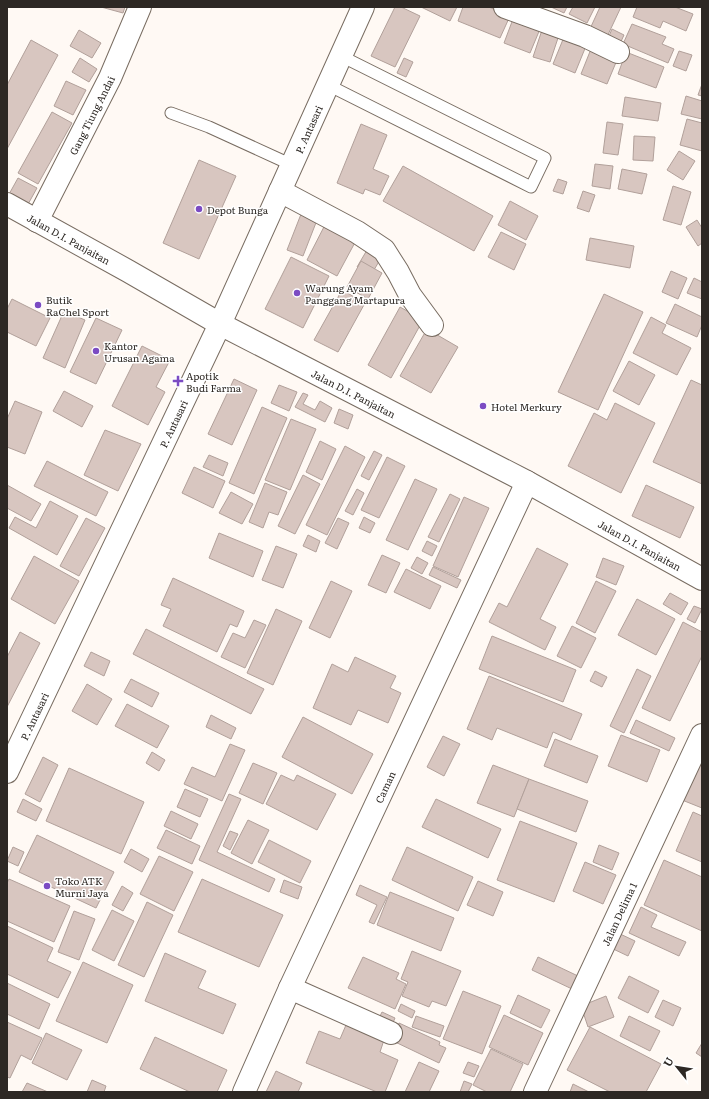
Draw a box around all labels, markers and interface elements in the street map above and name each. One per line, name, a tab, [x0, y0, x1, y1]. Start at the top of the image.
street label: Gang Tiung Andai	[65, 73, 118, 157]
street label: P. Antasari	[291, 102, 326, 155]
place label: Depot Bunga	[207, 202, 269, 217]
marker: Depot Bunga	[194, 204, 204, 214]
street label: Jalan D.I. Panjaitan	[25, 209, 114, 268]
place label: Warung Ayam Panggang Martapura	[305, 280, 406, 307]
marker: Warung Ayam Panggang Martapura	[292, 288, 302, 298]
place label: Butik RaChel Sport	[46, 292, 109, 319]
marker: Butik RaChel Sport	[33, 300, 43, 310]
place label: Kantor Urusan Agama	[104, 338, 175, 365]
marker: Kantor Urusan Agama	[91, 346, 101, 356]
street label: Jalan D.I. Panjaitan	[309, 365, 399, 421]
place label: Apotik Budi Farma	[186, 368, 242, 395]
marker: Apotik Budi Farma	[173, 376, 183, 386]
street label: P. Antasari	[155, 396, 191, 450]
place label: Hotel Merkury	[491, 399, 562, 414]
marker: Hotel Merkury	[478, 401, 488, 411]
street label: Jalan D.I. Panjaitan	[596, 516, 685, 574]
street label: P. Antasari	[16, 689, 52, 742]
street label: Caman	[370, 768, 398, 805]
place label: Toko ATK Murni Jaya	[55, 873, 109, 900]
street label: Jalan Delima 1	[597, 879, 640, 948]
marker: Toko ATK Murni Jaya	[42, 881, 52, 891]
north arrow	[657, 1047, 697, 1087]
text: U	[658, 1053, 677, 1069]

